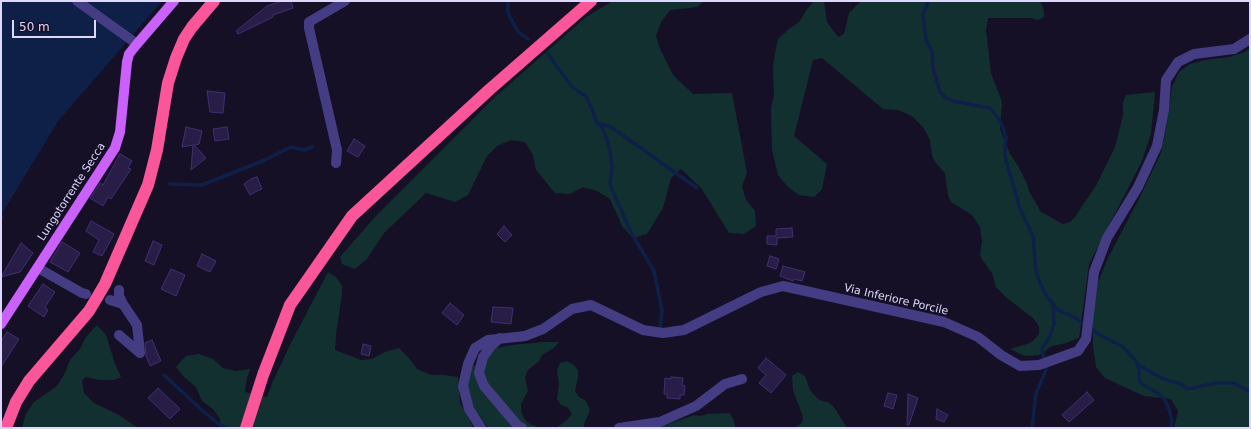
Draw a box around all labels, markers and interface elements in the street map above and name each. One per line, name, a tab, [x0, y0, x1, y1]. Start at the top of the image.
scale bar	[14, 12, 98, 38]
text: 50 m	[19, 20, 50, 34]
street label: Lungotorrente Secca	[35, 141, 109, 243]
street label: Via Inferiore Porcile	[843, 282, 949, 318]

